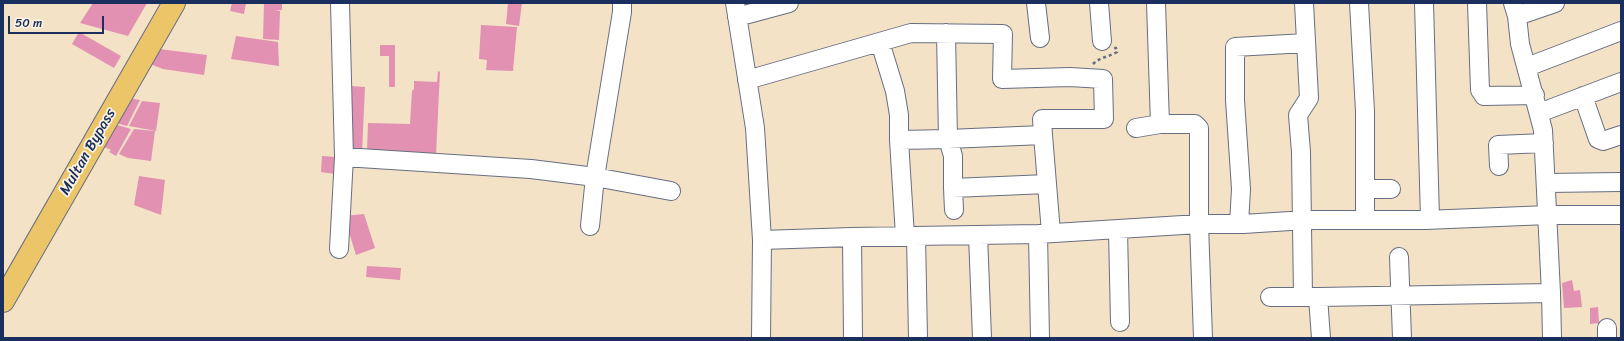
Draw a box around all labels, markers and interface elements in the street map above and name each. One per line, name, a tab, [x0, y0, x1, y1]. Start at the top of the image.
scale bar	[10, 8, 106, 34]
text: 50 m	[15, 12, 42, 34]
street label: Multan Bypass	[56, 106, 120, 198]

